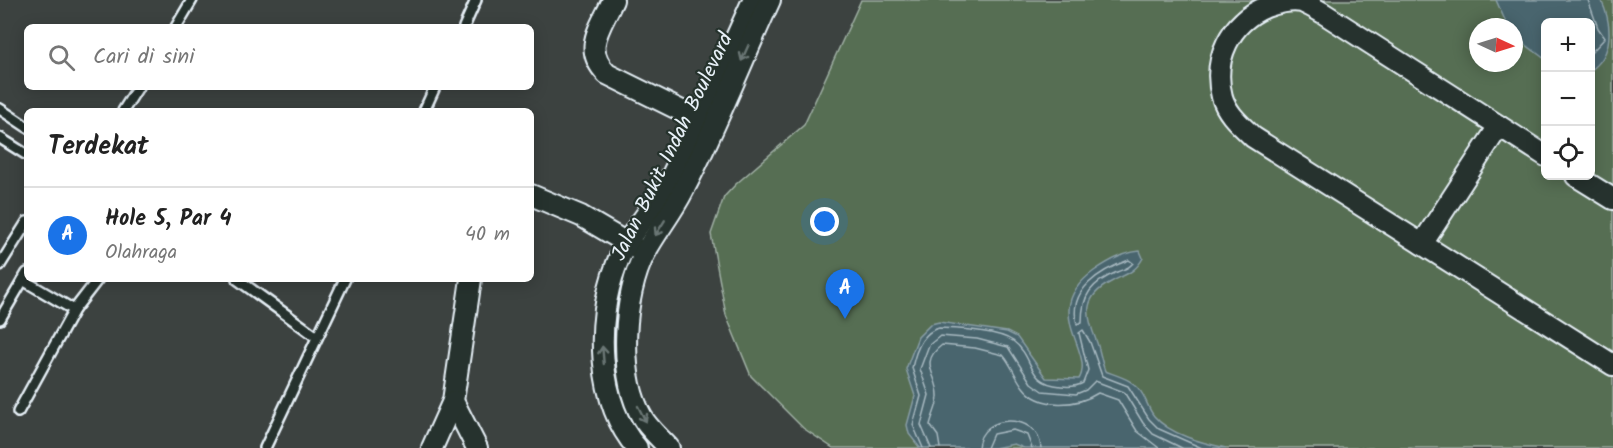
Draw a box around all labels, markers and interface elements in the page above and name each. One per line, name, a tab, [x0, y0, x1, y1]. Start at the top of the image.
north arrow	[1469, 18, 1523, 72]
map controls	[1541, 18, 1595, 180]
button: +	[1541, 18, 1595, 72]
search box	[24, 24, 534, 90]
street label: Jalan Bukit Indah Boulevard	[603, 27, 743, 267]
text: Cari di sini	[93, 40, 194, 75]
icon: search	[45, 41, 78, 74]
one-way arrow	[739, 44, 751, 62]
button: −	[1541, 72, 1595, 126]
text: Terdekat	[48, 126, 149, 168]
button: locate	[1541, 126, 1595, 180]
text: Hole 5, Par 4	[105, 202, 232, 237]
your location	[810, 207, 839, 236]
text: A	[61, 219, 74, 251]
text: 40 m	[465, 219, 510, 251]
one-way arrow	[654, 219, 666, 236]
text: Olahraga	[105, 237, 177, 269]
pin: A	[826, 270, 864, 319]
one-way arrow	[598, 346, 609, 365]
one-way arrow	[636, 405, 648, 423]

